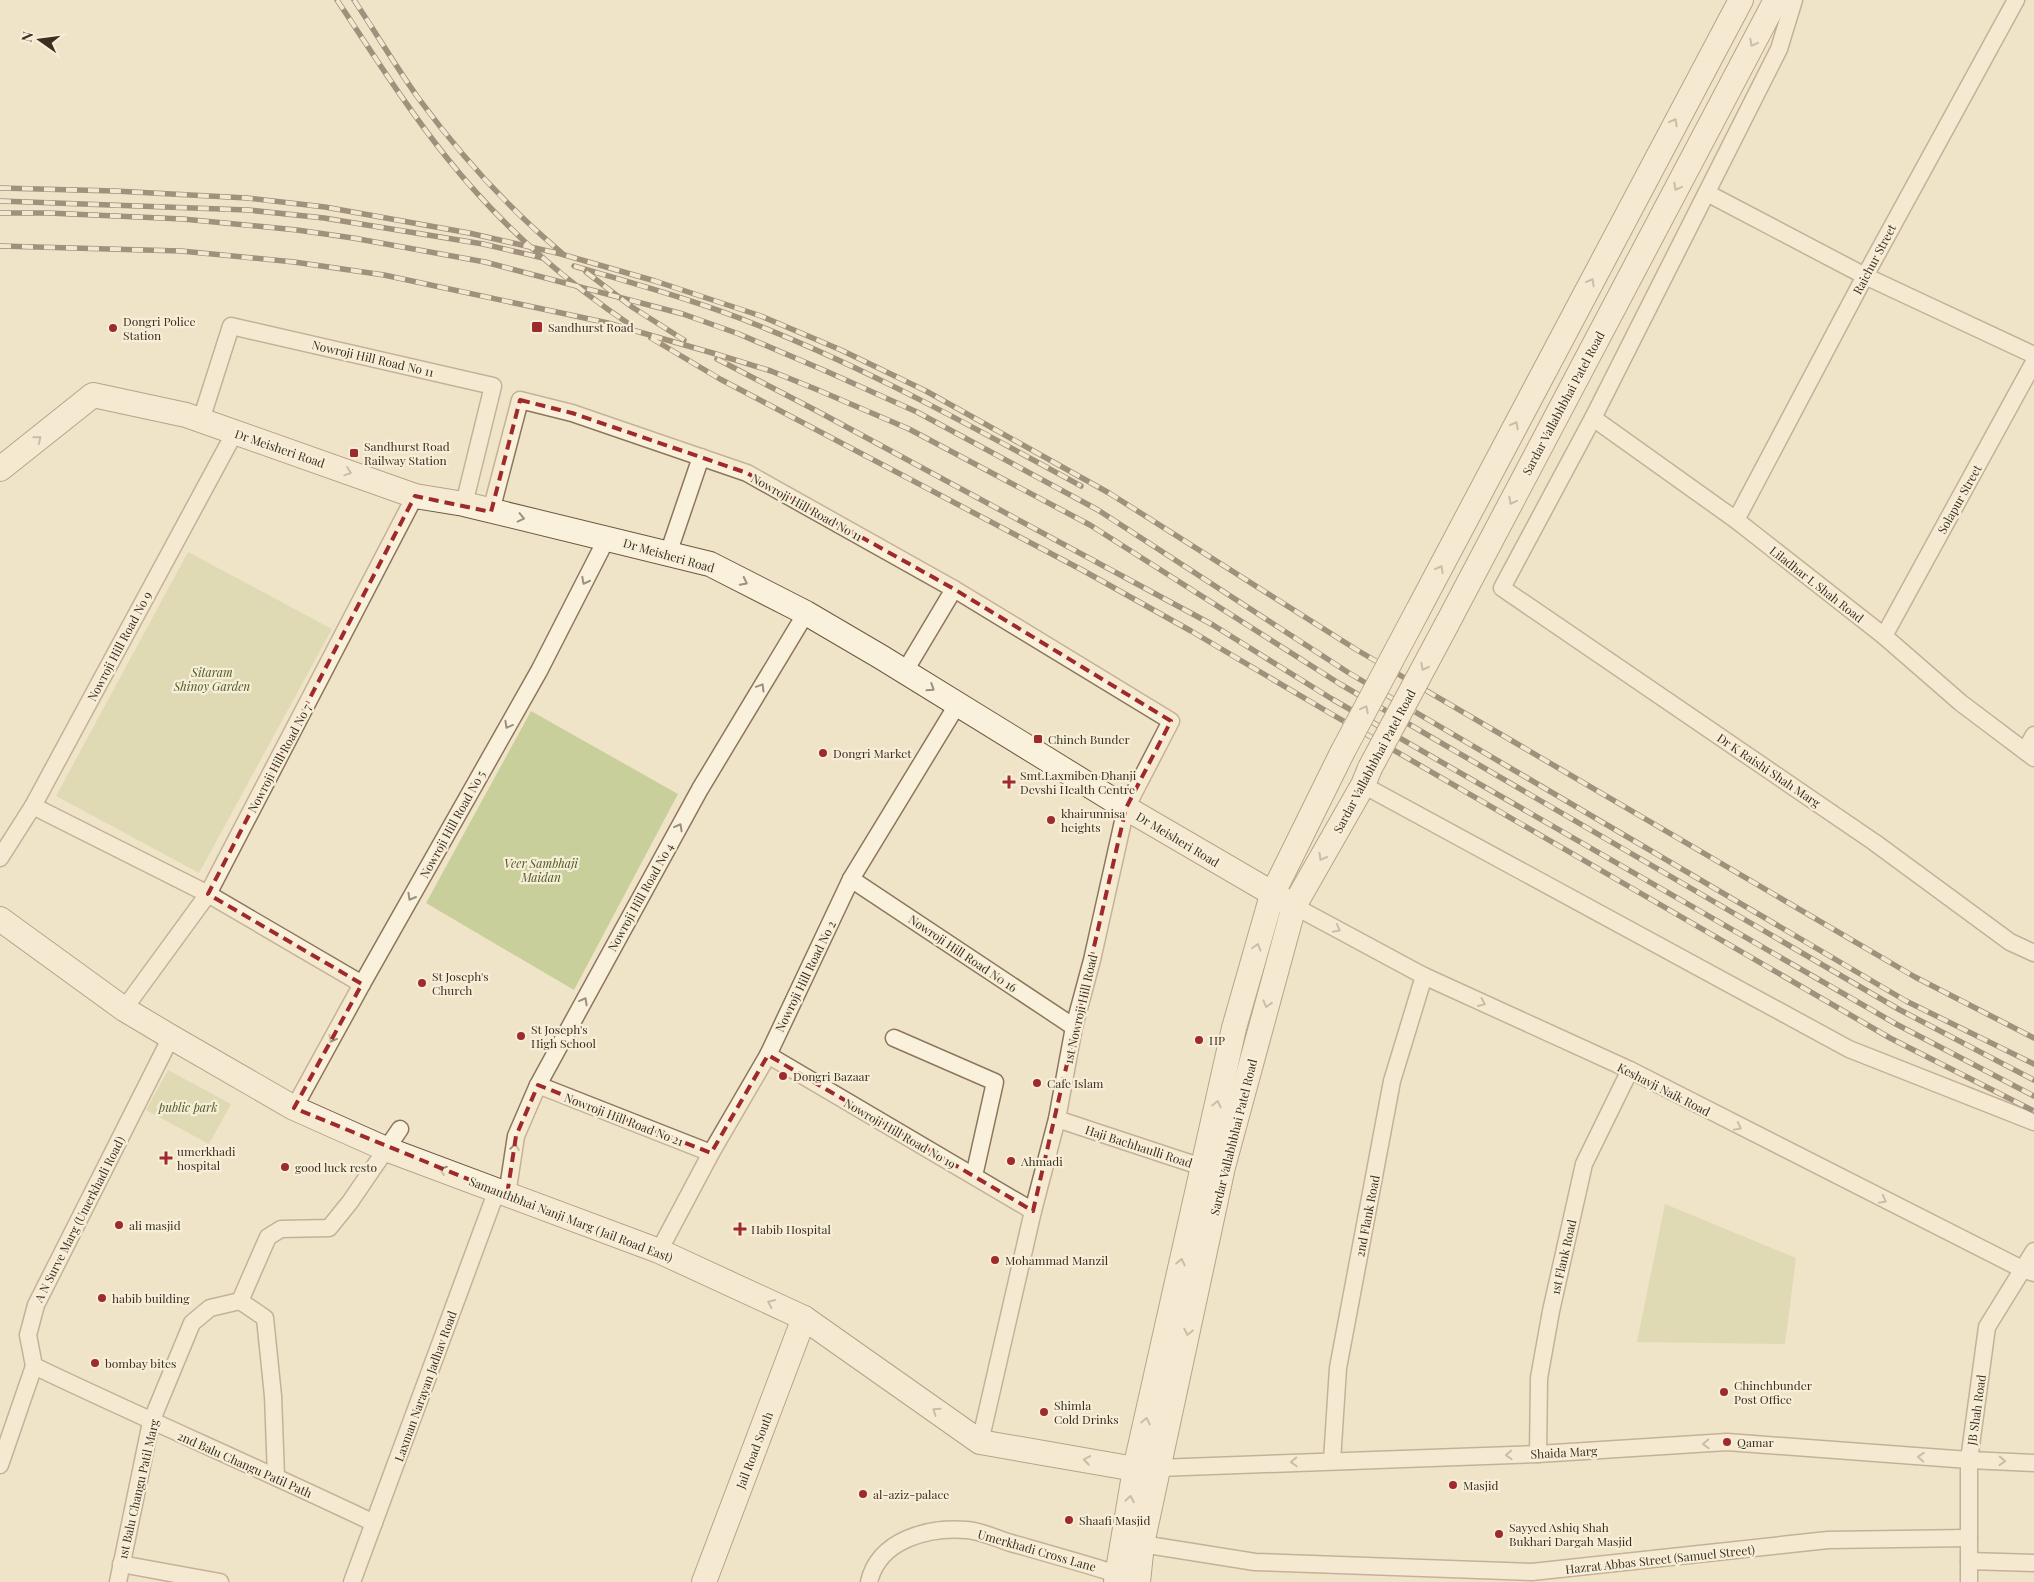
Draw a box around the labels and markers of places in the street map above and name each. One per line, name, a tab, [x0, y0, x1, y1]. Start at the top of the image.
place label: Dongri Police Station	[123, 313, 196, 343]
place label: Sandhurst Road	[548, 319, 634, 335]
marker: Sandhurst Road	[530, 320, 544, 334]
marker: Dongri Police Station	[107, 322, 119, 334]
place label: Sandhurst Road Railway Station	[364, 438, 450, 468]
marker: Sandhurst Road Railway Station	[348, 447, 360, 459]
place label: Chinch Bunder	[1048, 731, 1131, 747]
marker: Chinch Bunder	[1032, 733, 1044, 745]
place label: Dongri Market	[833, 745, 912, 761]
marker: Dongri Market	[817, 747, 829, 759]
place label: Smt.Laxmiben Dhanji Devshi Health Centre	[1020, 767, 1137, 797]
marker: Smt.Laxmiben Dhanji Devshi Health Centre	[1002, 775, 1016, 789]
place label: khairunnisa heights	[1061, 805, 1125, 835]
marker: khairunnisa heights	[1045, 814, 1057, 826]
place label: St Joseph's Church	[432, 968, 489, 998]
marker: St Joseph's Church	[416, 977, 428, 989]
place label: St Joseph's High School	[531, 1021, 596, 1051]
marker: St Joseph's High School	[515, 1030, 527, 1042]
place label: HP	[1209, 1032, 1225, 1048]
marker: HP	[1193, 1034, 1205, 1046]
place label: Dongri Bazaar	[793, 1068, 871, 1084]
marker: Dongri Bazaar	[777, 1070, 789, 1082]
place label: Cafe Islam	[1047, 1075, 1104, 1091]
marker: Cafe Islam	[1031, 1077, 1043, 1089]
place label: umerkhadi hospital	[177, 1143, 236, 1173]
marker: umerkhadi hospital	[159, 1151, 173, 1165]
place label: Ahmadi	[1020, 1153, 1063, 1169]
marker: Ahmadi	[1005, 1155, 1017, 1167]
place label: good luck resto	[295, 1159, 377, 1175]
marker: good luck resto	[279, 1161, 291, 1173]
place label: ali masjid	[129, 1217, 181, 1233]
marker: ali masjid	[113, 1219, 125, 1231]
place label: Habib Hospital	[751, 1221, 832, 1237]
marker: Habib Hospital	[733, 1222, 747, 1236]
place label: Mohammad Manzil	[1005, 1252, 1109, 1268]
marker: Mohammad Manzil	[989, 1254, 1001, 1266]
place label: habib building	[112, 1290, 190, 1306]
marker: habib building	[96, 1292, 108, 1304]
place label: bombay bites	[105, 1355, 176, 1371]
marker: bombay bites	[89, 1357, 101, 1369]
place label: Chinchbunder Post Office	[1734, 1377, 1813, 1407]
marker: Chinchbunder Post Office	[1718, 1386, 1730, 1398]
place label: Shimla Cold Drinks	[1054, 1397, 1119, 1427]
marker: Shimla Cold Drinks	[1038, 1406, 1050, 1418]
place label: Qamar	[1737, 1434, 1775, 1450]
marker: Qamar	[1721, 1436, 1733, 1448]
place label: Masjid	[1463, 1477, 1498, 1493]
marker: Masjid	[1447, 1479, 1459, 1491]
place label: al-aziz-palace	[873, 1486, 949, 1502]
marker: al-aziz-palace	[857, 1488, 869, 1500]
place label: Shaafi Masjid	[1079, 1512, 1150, 1528]
marker: Shaafi Masjid	[1063, 1514, 1075, 1526]
place label: Sayyed Ashiq Shah Bukhari Dargah Masjid	[1509, 1519, 1632, 1549]
marker: Sayyed Ashiq Shah Bukhari Dargah Masjid	[1493, 1528, 1505, 1540]

